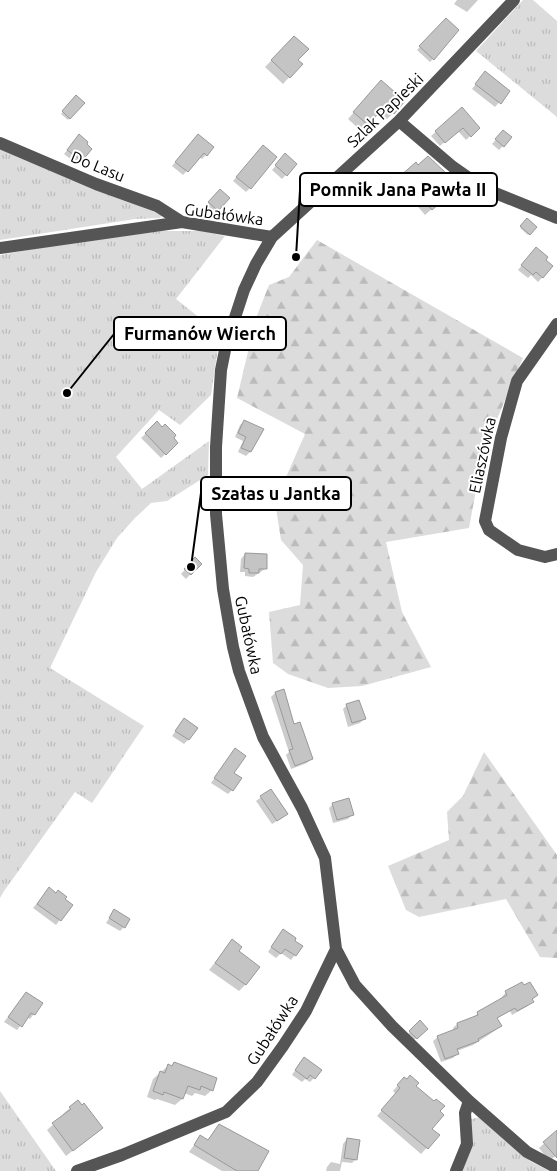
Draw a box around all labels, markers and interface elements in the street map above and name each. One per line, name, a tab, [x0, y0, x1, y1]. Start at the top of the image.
street label: Szlak Papieski	[343, 69, 427, 151]
street label: Do Lasu	[68, 147, 128, 185]
callout: Pomnik Jana Pawła II	[300, 173, 497, 206]
text: Pomnik Jana Pawła II	[309, 179, 487, 199]
street label: Gubałówka	[183, 200, 265, 228]
callout: Furmanów Wierch	[114, 317, 286, 350]
text: Furmanów Wierch	[124, 323, 276, 343]
street label: Eliaszówka	[465, 415, 499, 495]
callout: Szałas u Jantka	[201, 477, 351, 510]
text: Szałas u Jantka	[211, 483, 341, 503]
street label: Gubałówka	[232, 594, 266, 676]
street label: Gubałówka	[243, 992, 301, 1068]

